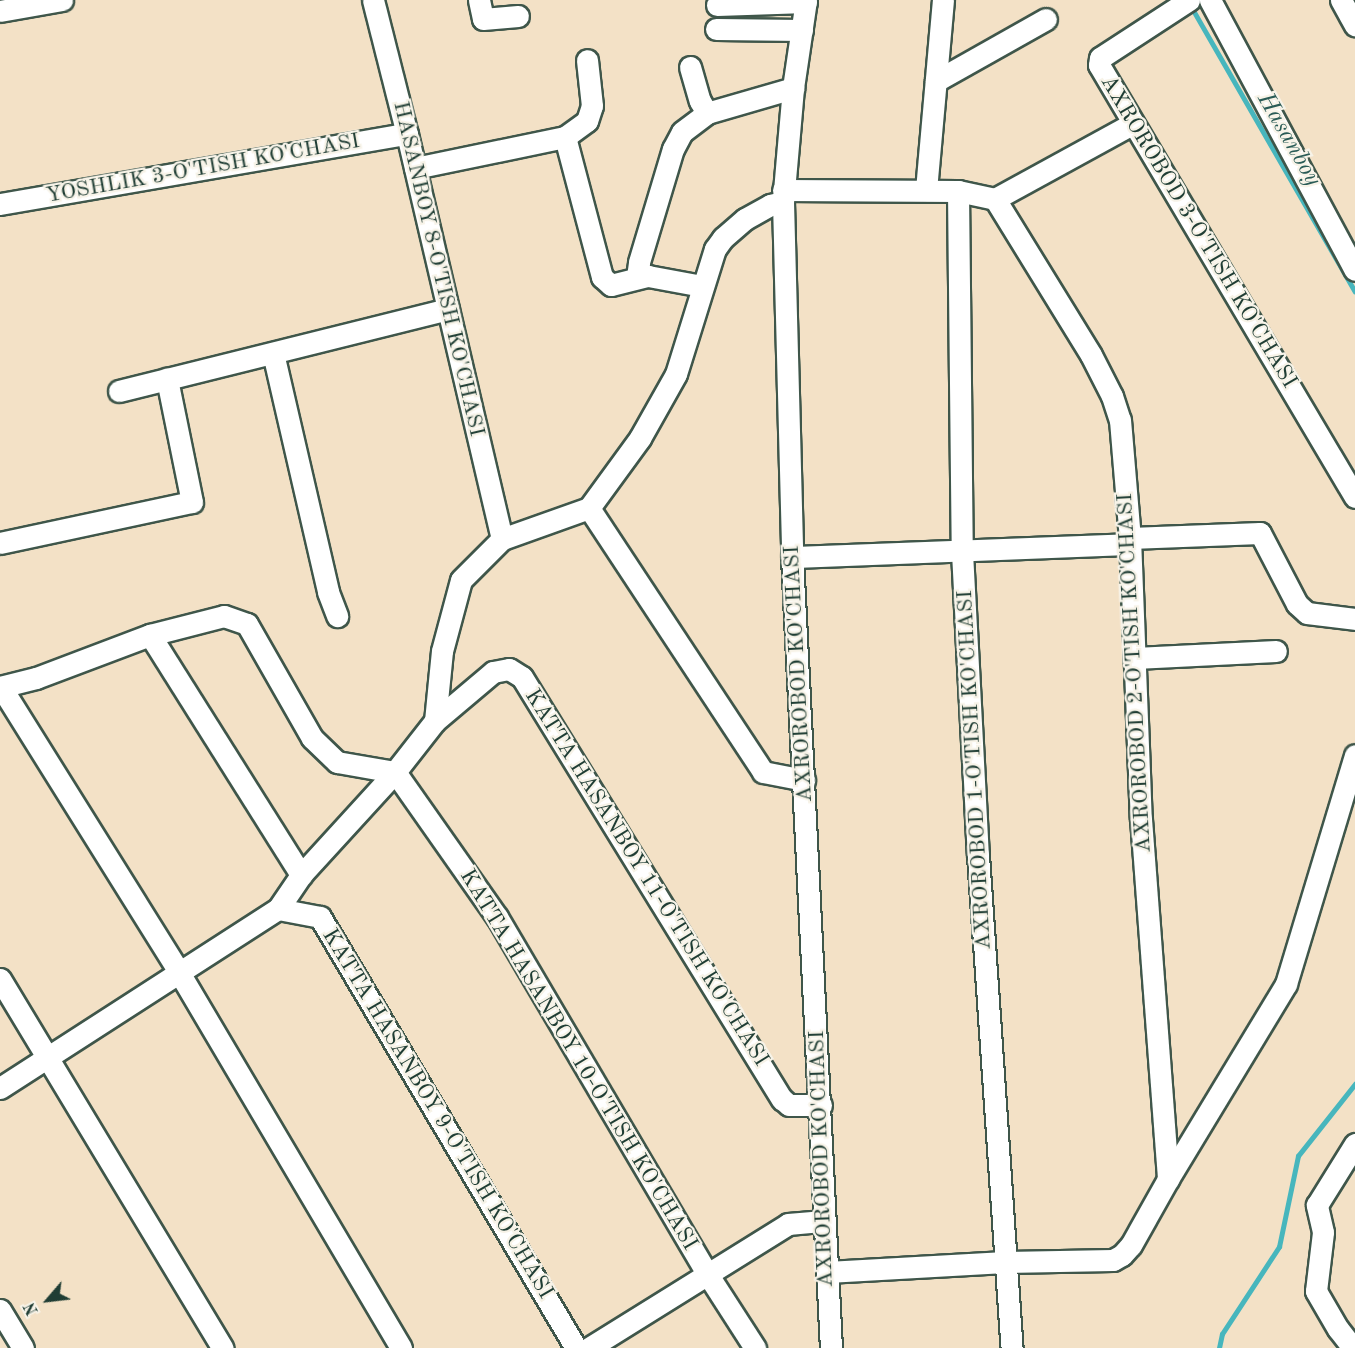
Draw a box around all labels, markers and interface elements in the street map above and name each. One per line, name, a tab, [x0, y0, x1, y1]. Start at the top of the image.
street label: AXROROBOD 3-O'TISH KO'CHASI	[1094, 71, 1302, 393]
water label: Hasanboy	[1250, 88, 1326, 192]
street label: HASANBOY 8-O'TISH KO'CHASI	[387, 99, 489, 439]
street label: YOSHLIK 3-O'TISH KO'CHASI	[44, 128, 362, 210]
street label: AXROROBOD 2-O'TISH KO'CHASI	[1112, 492, 1158, 854]
street label: AXROROBOD KO'CHASI	[779, 545, 819, 803]
street label: AXROROBOD 1-O'TISH KO'CHASI	[952, 589, 998, 951]
street label: KATTA HASANBOY 11-O'TISH KO'CHASI	[518, 684, 774, 1072]
street label: KATTA HASANBOY 10-O'TISH KO'CHASI	[453, 865, 703, 1255]
street label: KATTA HASANBOY 9-O'TISH KO'CHASI	[316, 924, 558, 1304]
street label: AXROROBOD KO'CHASI	[804, 1030, 840, 1288]
north arrow	[18, 1270, 78, 1330]
text: N	[22, 1299, 42, 1318]

